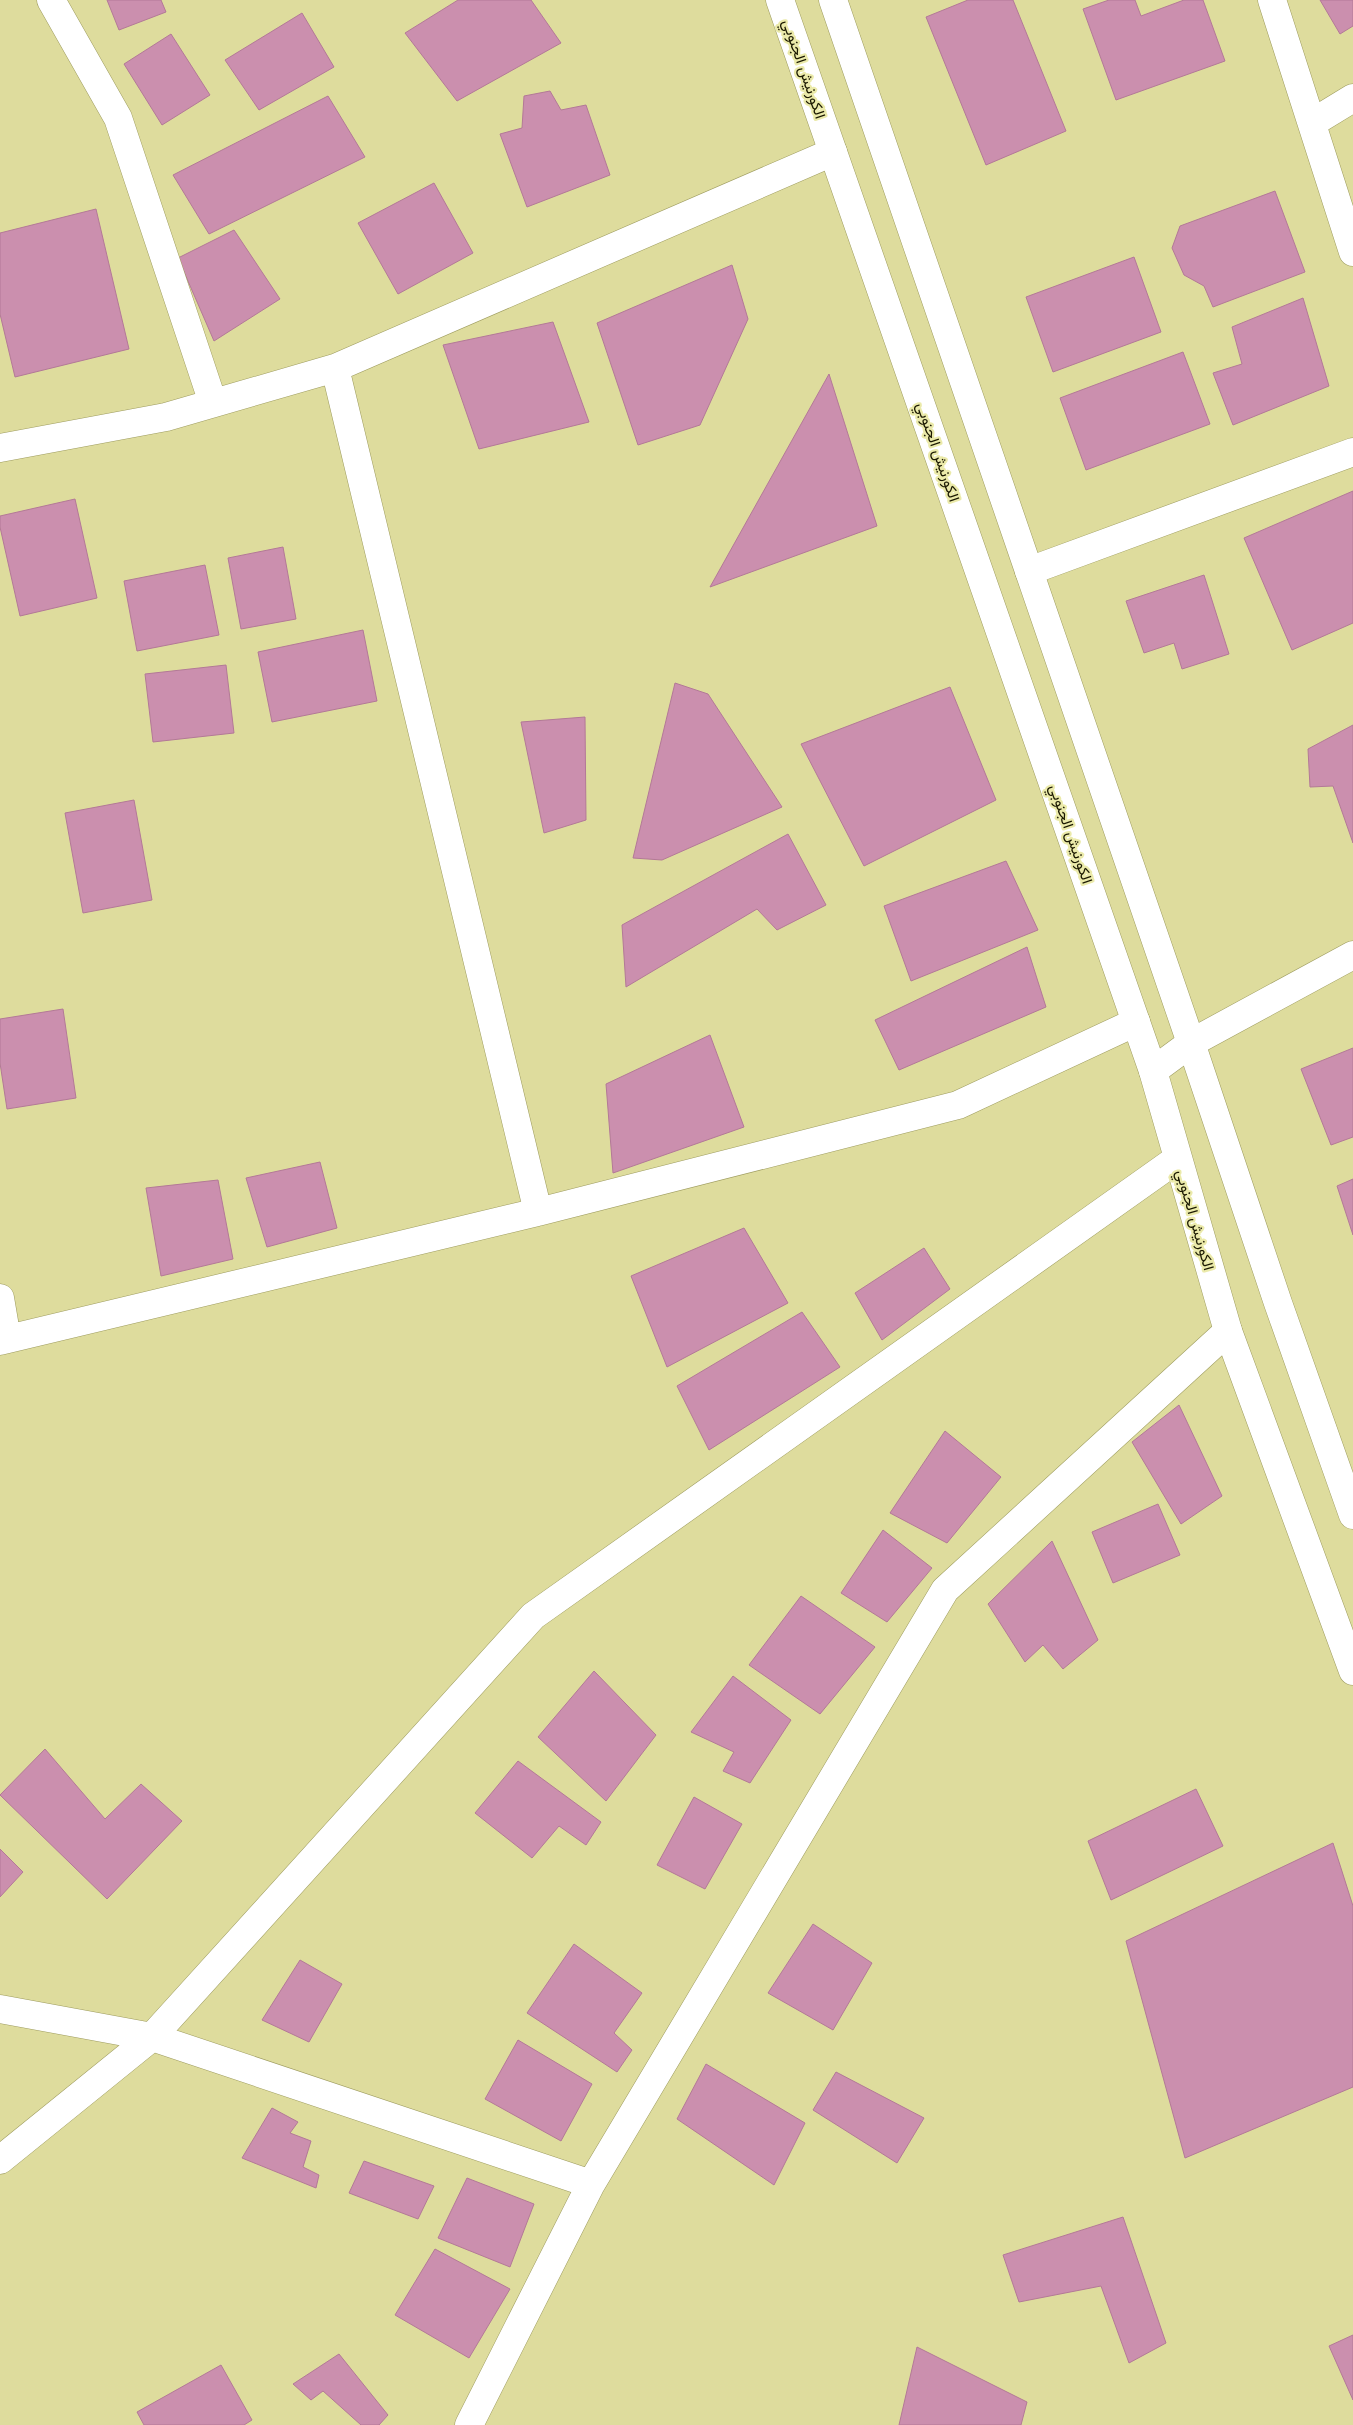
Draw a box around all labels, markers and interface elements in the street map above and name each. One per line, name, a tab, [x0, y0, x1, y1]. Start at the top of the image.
street label: الكورنيش الجنوبي	[775, 17, 830, 122]
street label: الكورنيش الجنوبي	[909, 400, 964, 505]
street label: الكورنيش الجنوبي	[1042, 782, 1097, 887]
street label: الكورنيش الجنوبي	[1168, 1167, 1219, 1273]

